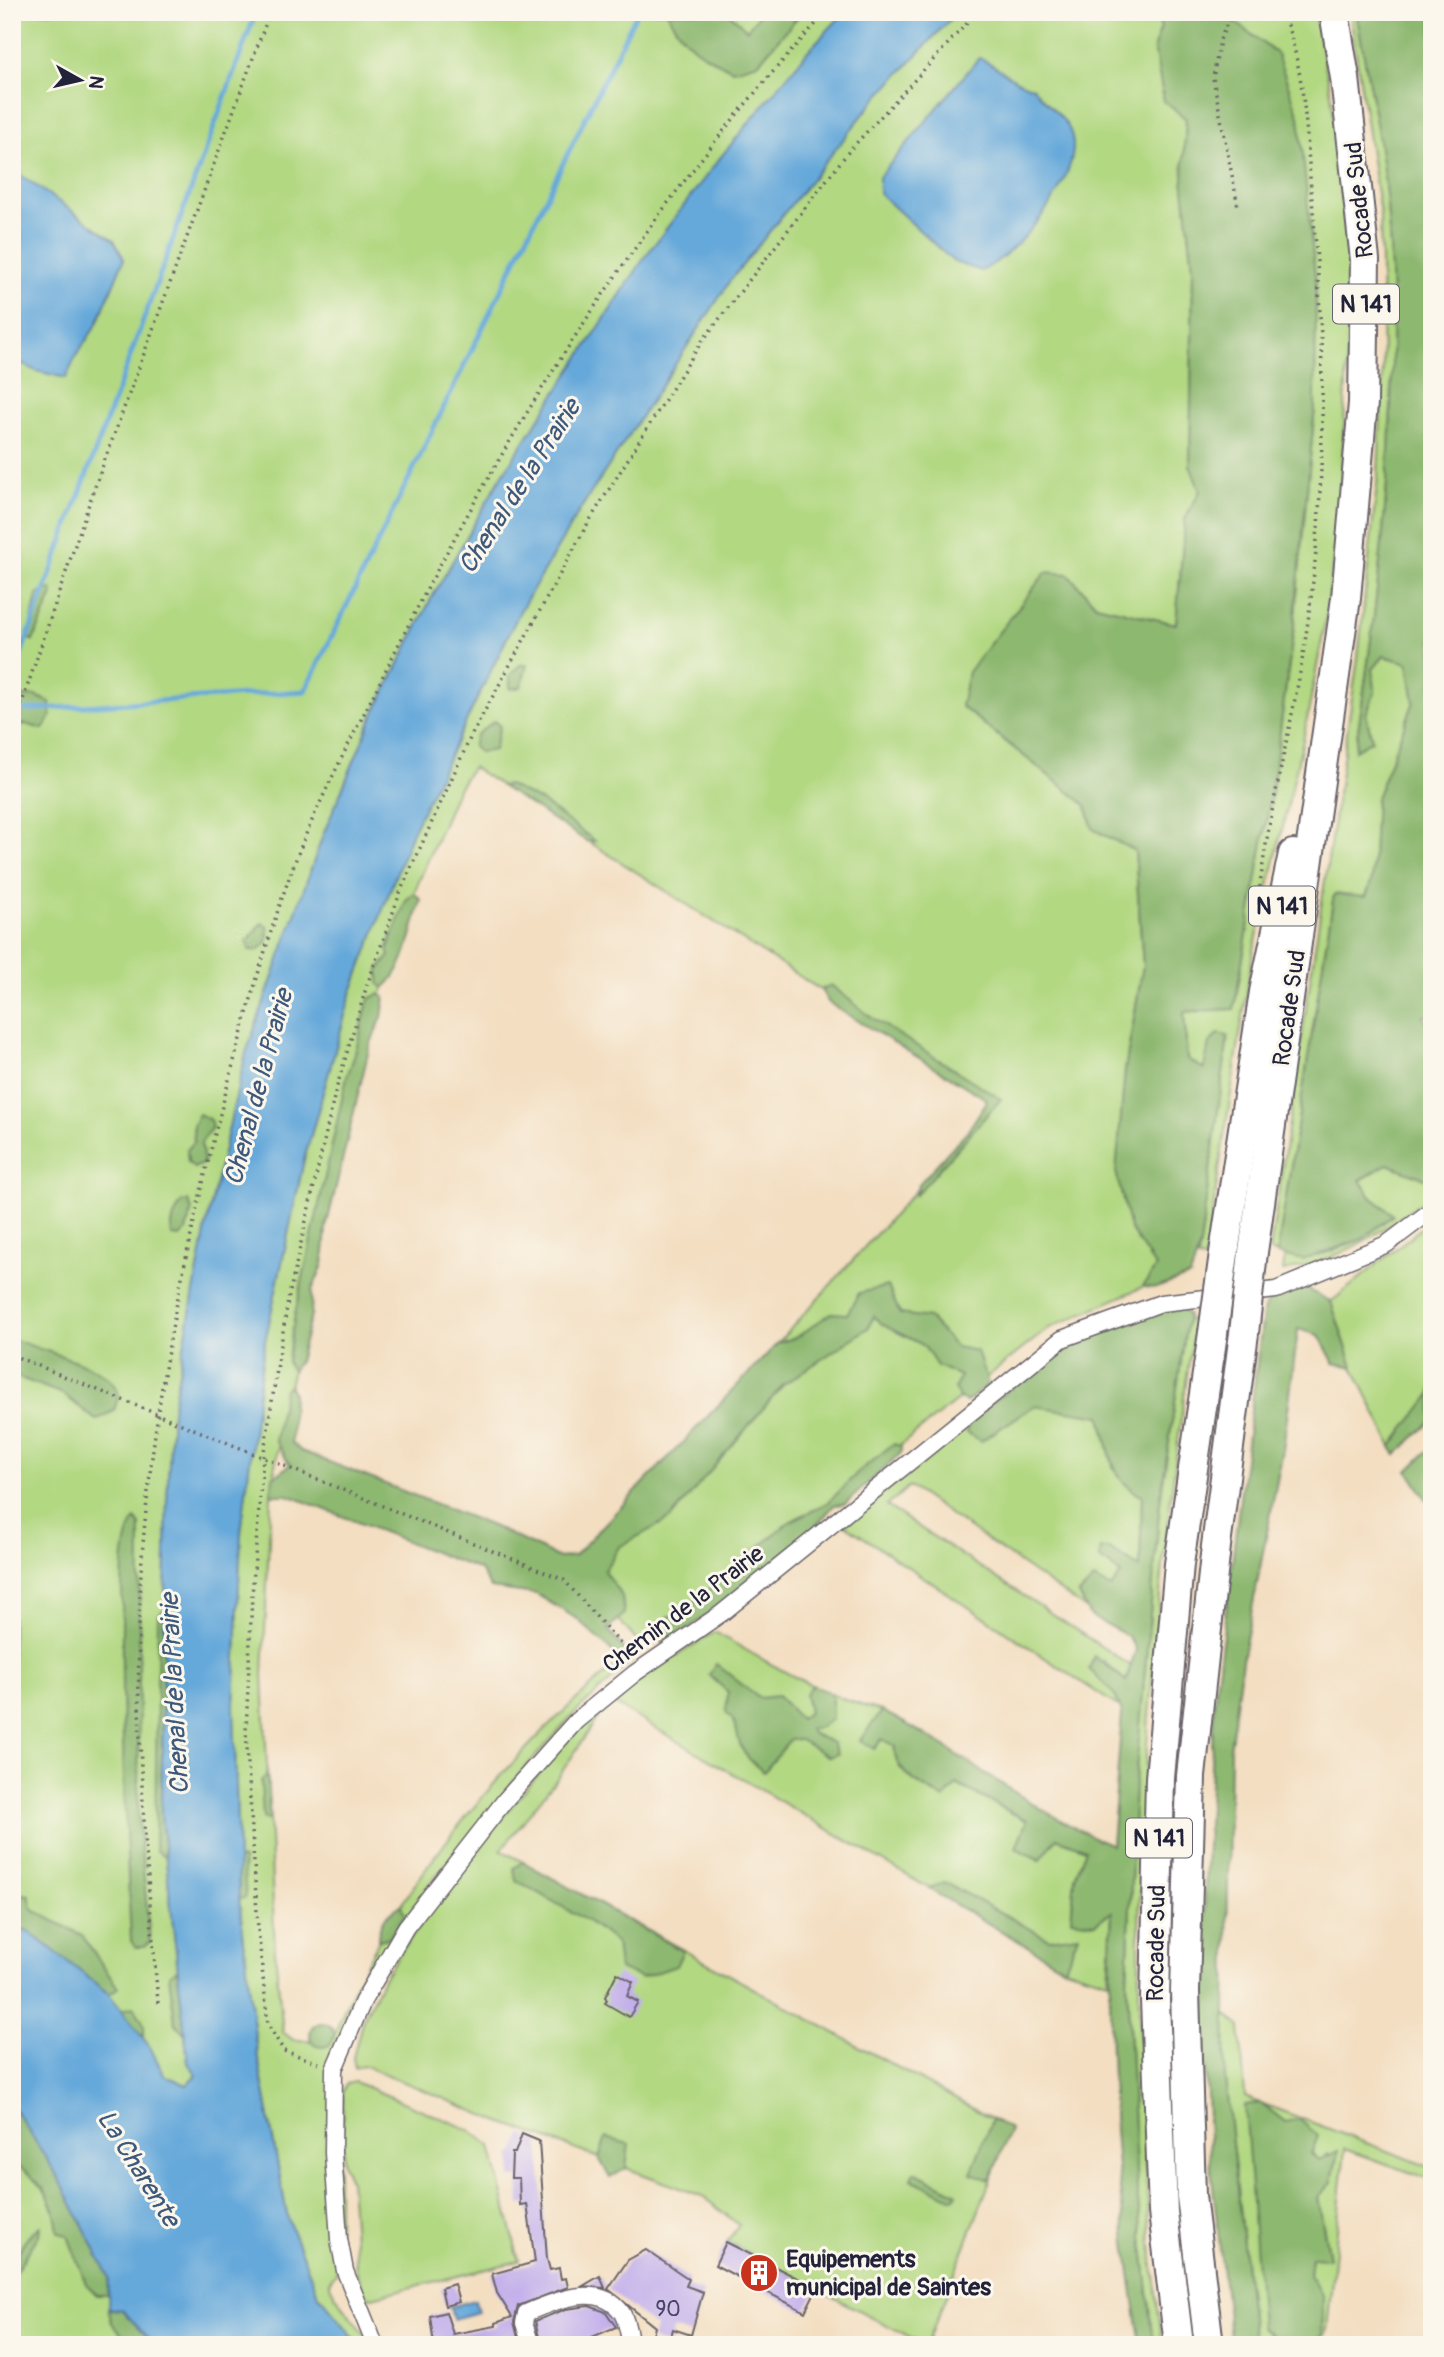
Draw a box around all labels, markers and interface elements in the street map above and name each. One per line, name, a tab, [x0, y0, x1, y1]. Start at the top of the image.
north arrow	[46, 46, 116, 116]
text: N	[83, 74, 109, 90]
street label: Rocade Sud	[1339, 140, 1380, 260]
road number: N 141	[1333, 284, 1399, 324]
water label: Chenal de la Prairie	[452, 392, 589, 580]
road number: N 141	[1249, 886, 1315, 925]
street label: Rocade Sud	[1267, 948, 1312, 1068]
water label: Chenal de la Prairie	[217, 984, 301, 1189]
street label: Chemin de la Prairie	[597, 1539, 770, 1679]
water label: Chenal de la Prairie	[154, 1591, 196, 1795]
road number: N 141	[1126, 1818, 1192, 1857]
street label: Rocade Sud	[1141, 1884, 1172, 2002]
water label: La Charente	[90, 2104, 188, 2235]
place label: Equipements municipal de Saintes	[786, 2245, 991, 2302]
building icon: Equipements municipal de Saintes	[738, 2252, 780, 2294]
house number: 90	[655, 2296, 681, 2323]

